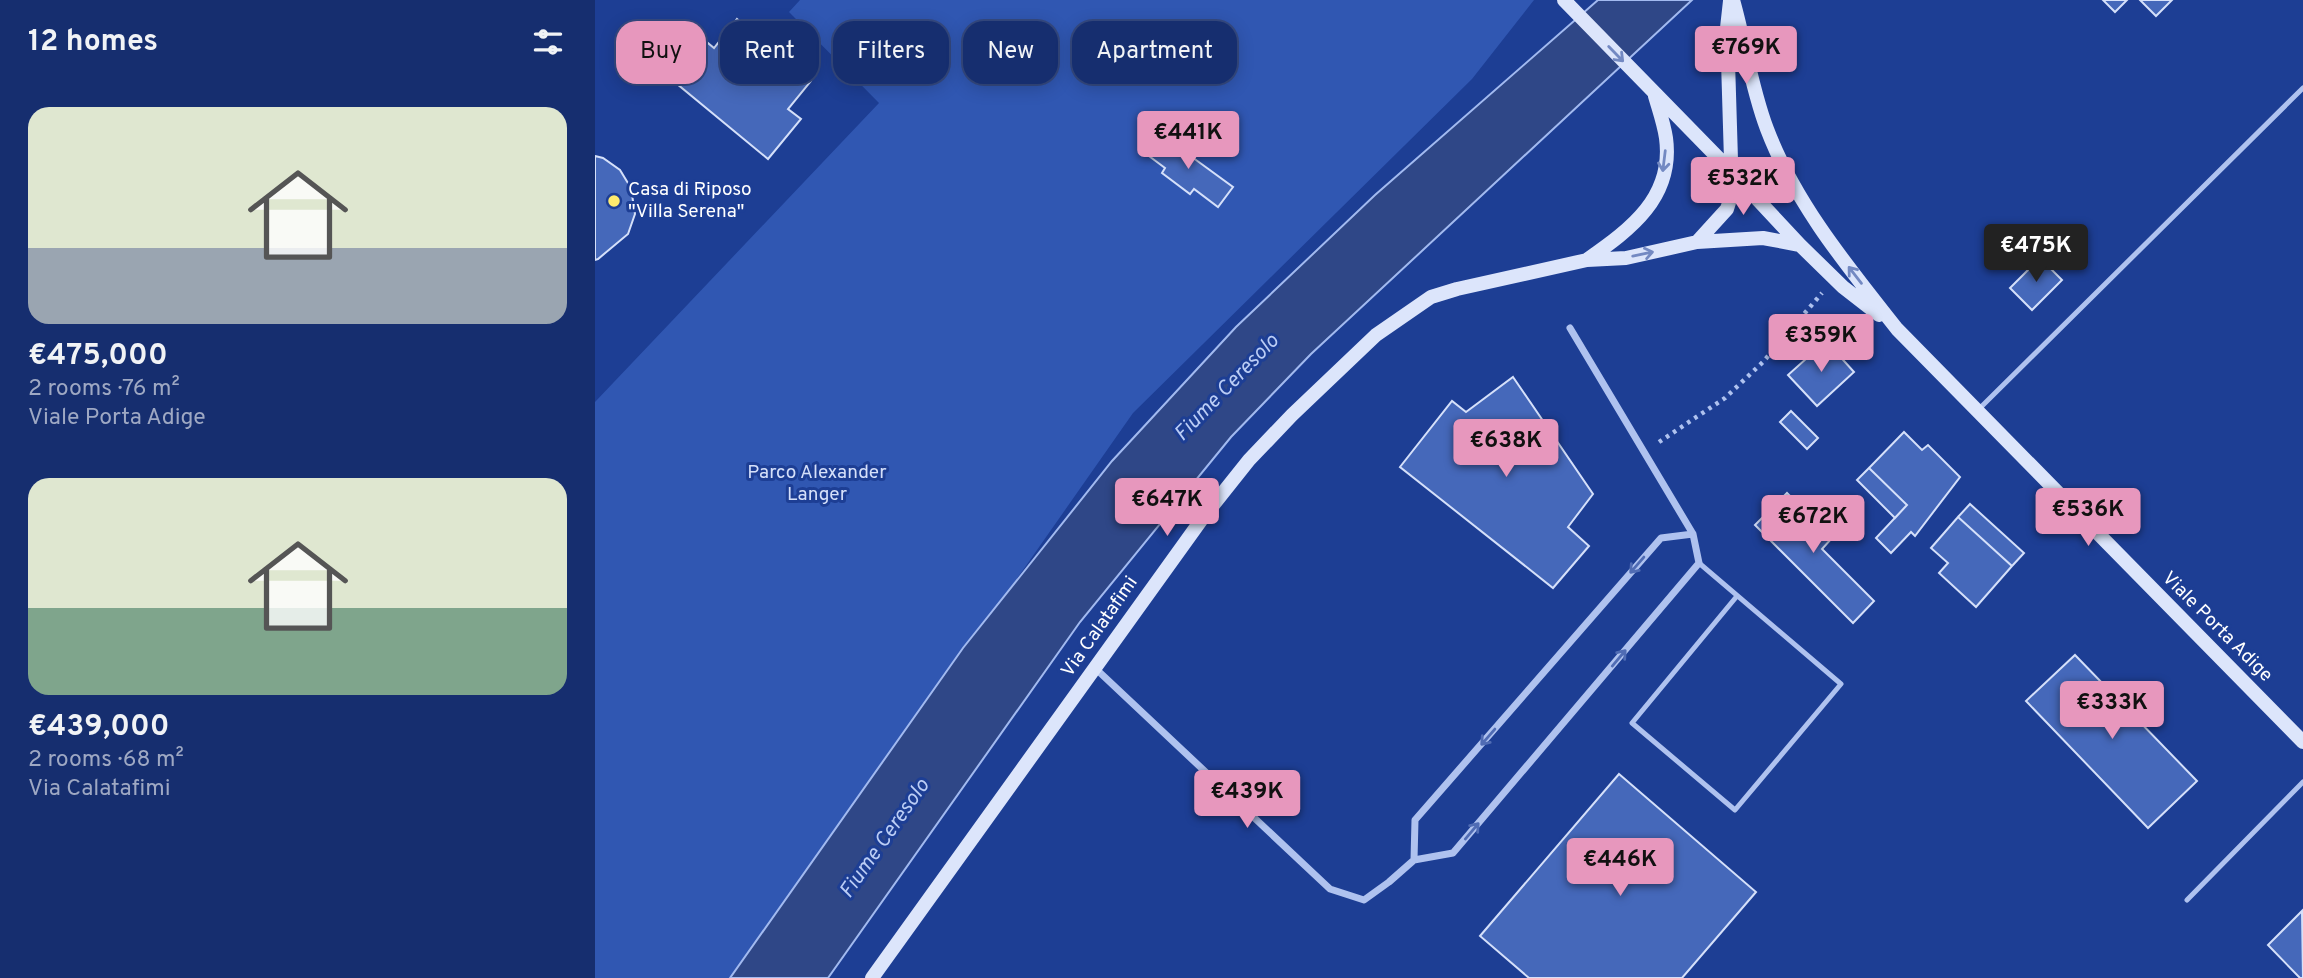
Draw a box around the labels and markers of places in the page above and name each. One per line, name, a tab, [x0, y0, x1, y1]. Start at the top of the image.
pin: €769K	[1697, 27, 1795, 86]
pin: €441K	[1139, 111, 1237, 171]
pin: €532K	[1694, 158, 1792, 217]
place label: Casa di Riposo "Villa Serena"	[628, 178, 752, 224]
marker: Casa di Riposo "Villa Serena"	[606, 193, 622, 209]
pin: €475K	[1987, 224, 2085, 284]
pin: €359K	[1772, 314, 1870, 374]
pin: €638K	[1457, 420, 1555, 479]
pin: €647K	[1118, 478, 1216, 538]
pin: €536K	[2039, 489, 2137, 548]
pin: €672K	[1764, 496, 1862, 555]
pin: €333K	[2063, 682, 2161, 741]
pin: €439K	[1198, 770, 1296, 830]
pin: €446K	[1571, 838, 1669, 898]

